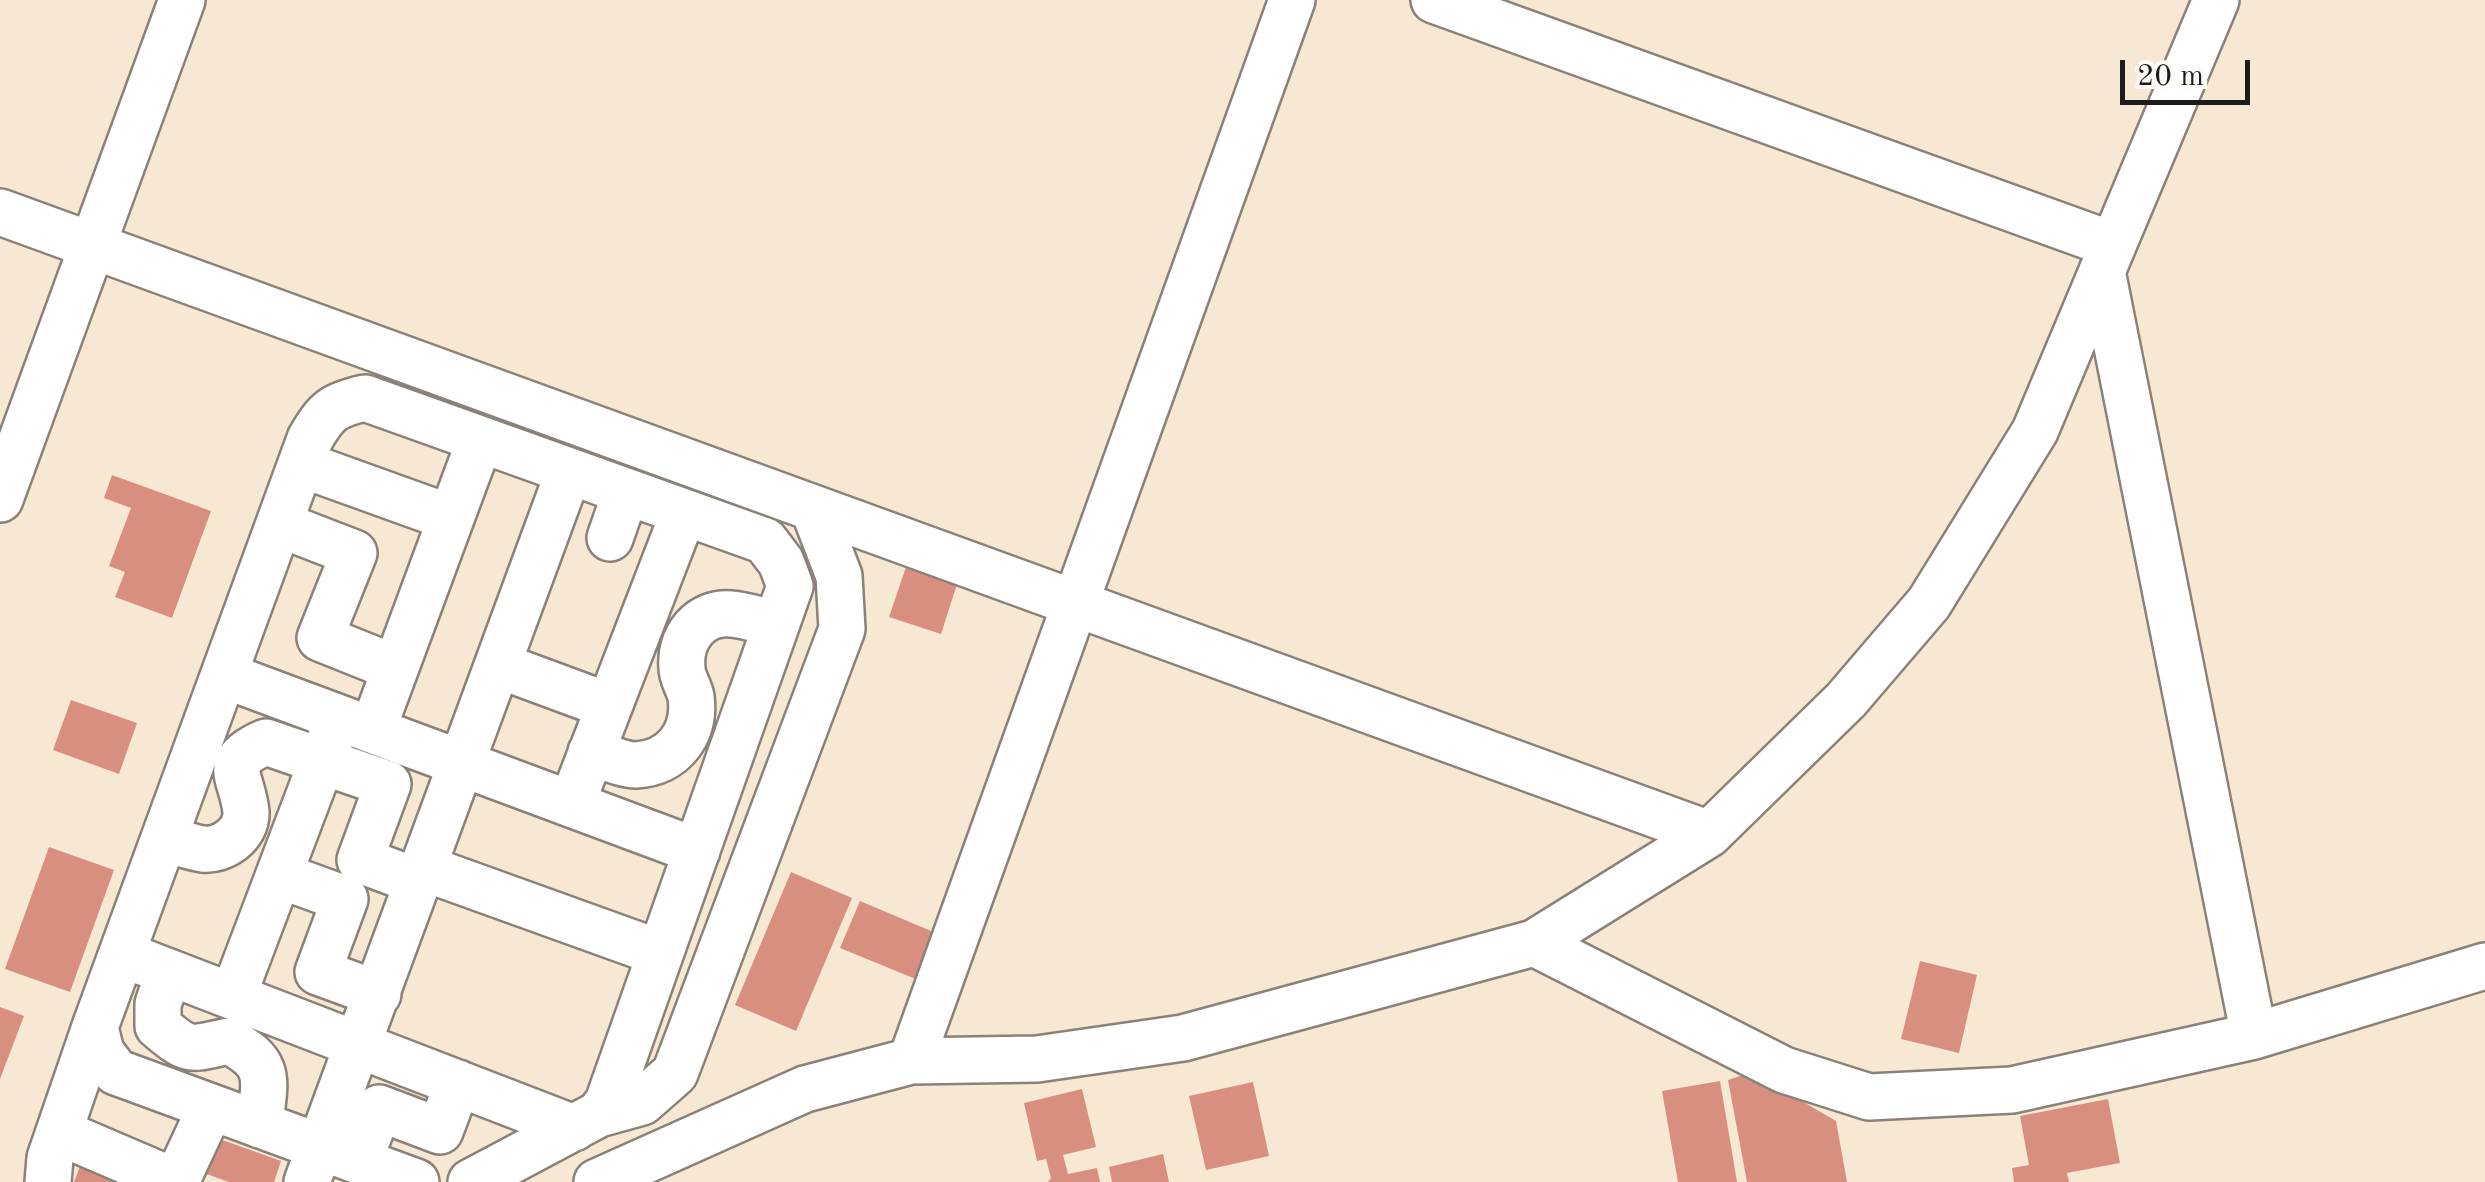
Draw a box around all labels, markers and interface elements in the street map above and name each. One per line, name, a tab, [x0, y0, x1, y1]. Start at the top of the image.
scale bar	[2125, 40, 2255, 102]
text: 20 m	[2137, 62, 2204, 92]

